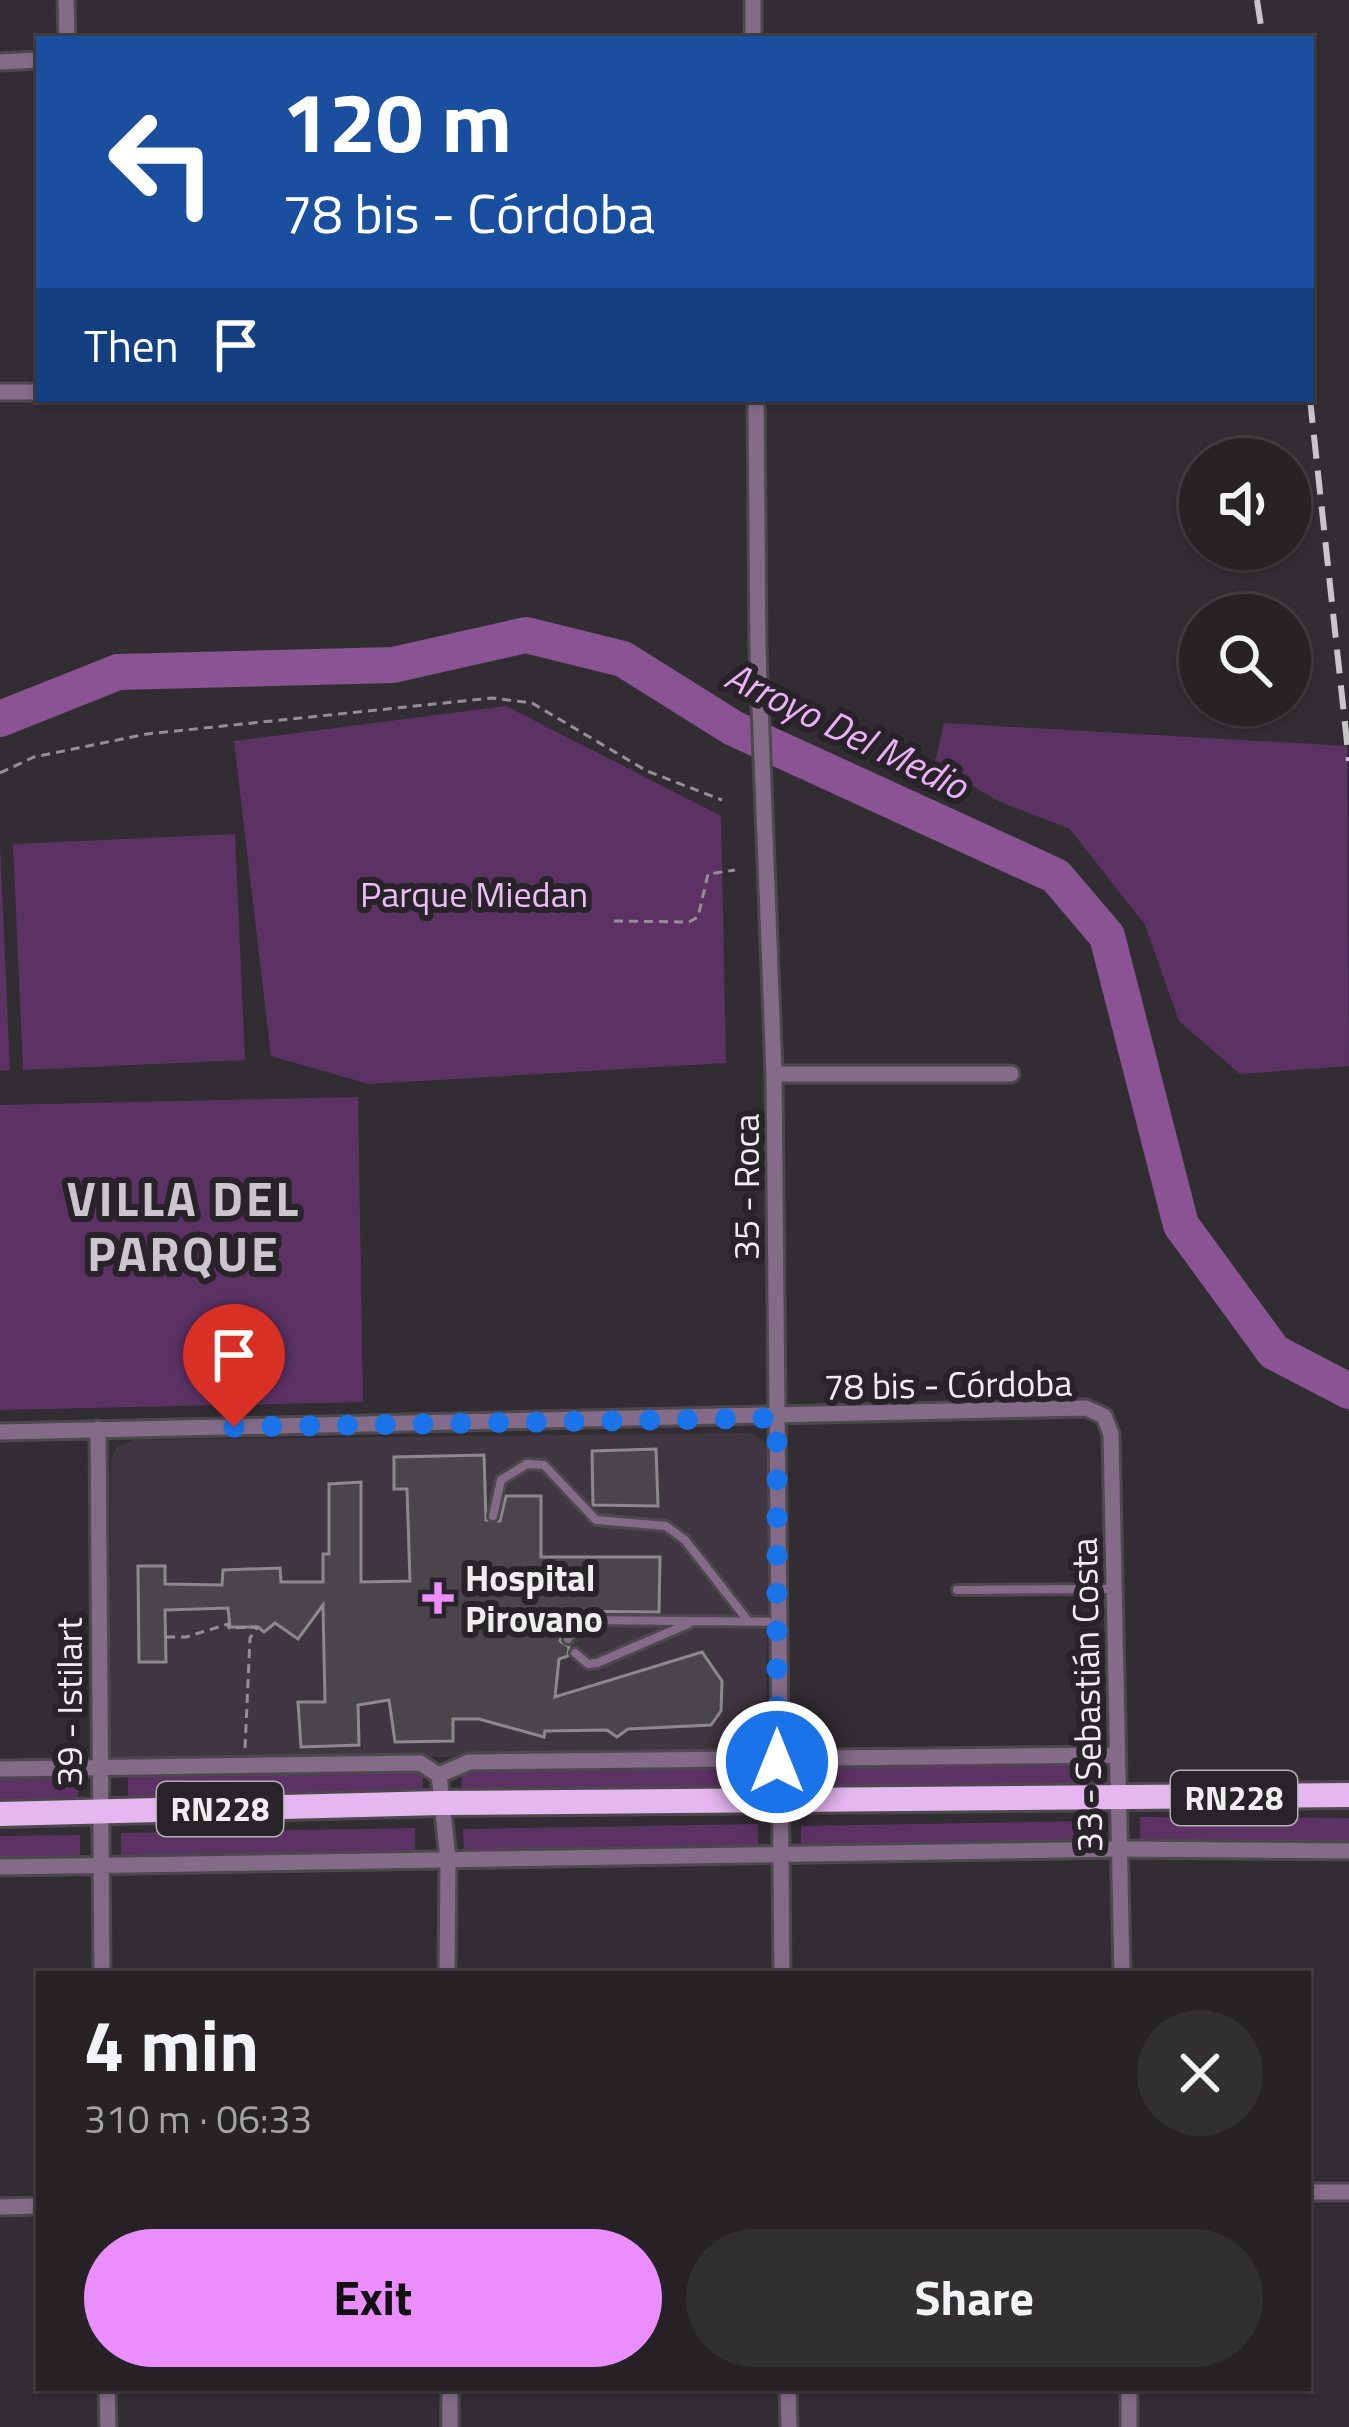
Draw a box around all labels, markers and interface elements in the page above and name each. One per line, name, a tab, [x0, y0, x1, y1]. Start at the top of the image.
text: 120 m	[282, 57, 512, 185]
icon: left	[84, 84, 240, 240]
text: 78 bis - Córdoba	[282, 172, 655, 254]
text: Then	[84, 311, 179, 379]
icon: arrive	[203, 312, 269, 378]
map controls	[1179, 438, 1311, 726]
button: sound	[1179, 438, 1311, 570]
button: search	[1179, 594, 1311, 726]
water label: Arroyo Del Medio	[716, 646, 980, 815]
park label: Parque Miedan	[360, 866, 588, 921]
street label: 35 - Roca	[718, 1114, 773, 1260]
district label: VILLA DEL PARQUE	[67, 1162, 301, 1290]
pin	[183, 1304, 285, 1427]
icon: arrive	[201, 1322, 267, 1388]
street label: 78 bis - Córdoba	[823, 1354, 1073, 1414]
street label: 33 - Sebastián Costa	[1056, 1537, 1116, 1853]
place label: Hospital Pirovano	[465, 1550, 603, 1646]
marker: Hospital Pirovano	[422, 1582, 454, 1614]
street label: 39 - Istilart	[41, 1617, 96, 1787]
position arrow	[714, 1699, 840, 1825]
road number: RN228	[1171, 1771, 1297, 1825]
road number: RN228	[157, 1782, 283, 1836]
text: 4 min	[84, 1989, 259, 2099]
button: close	[1137, 2010, 1263, 2136]
text: 310 m · 06:33	[84, 2089, 312, 2148]
button: Exit	[84, 2229, 662, 2367]
button: Share	[686, 2229, 1263, 2367]

